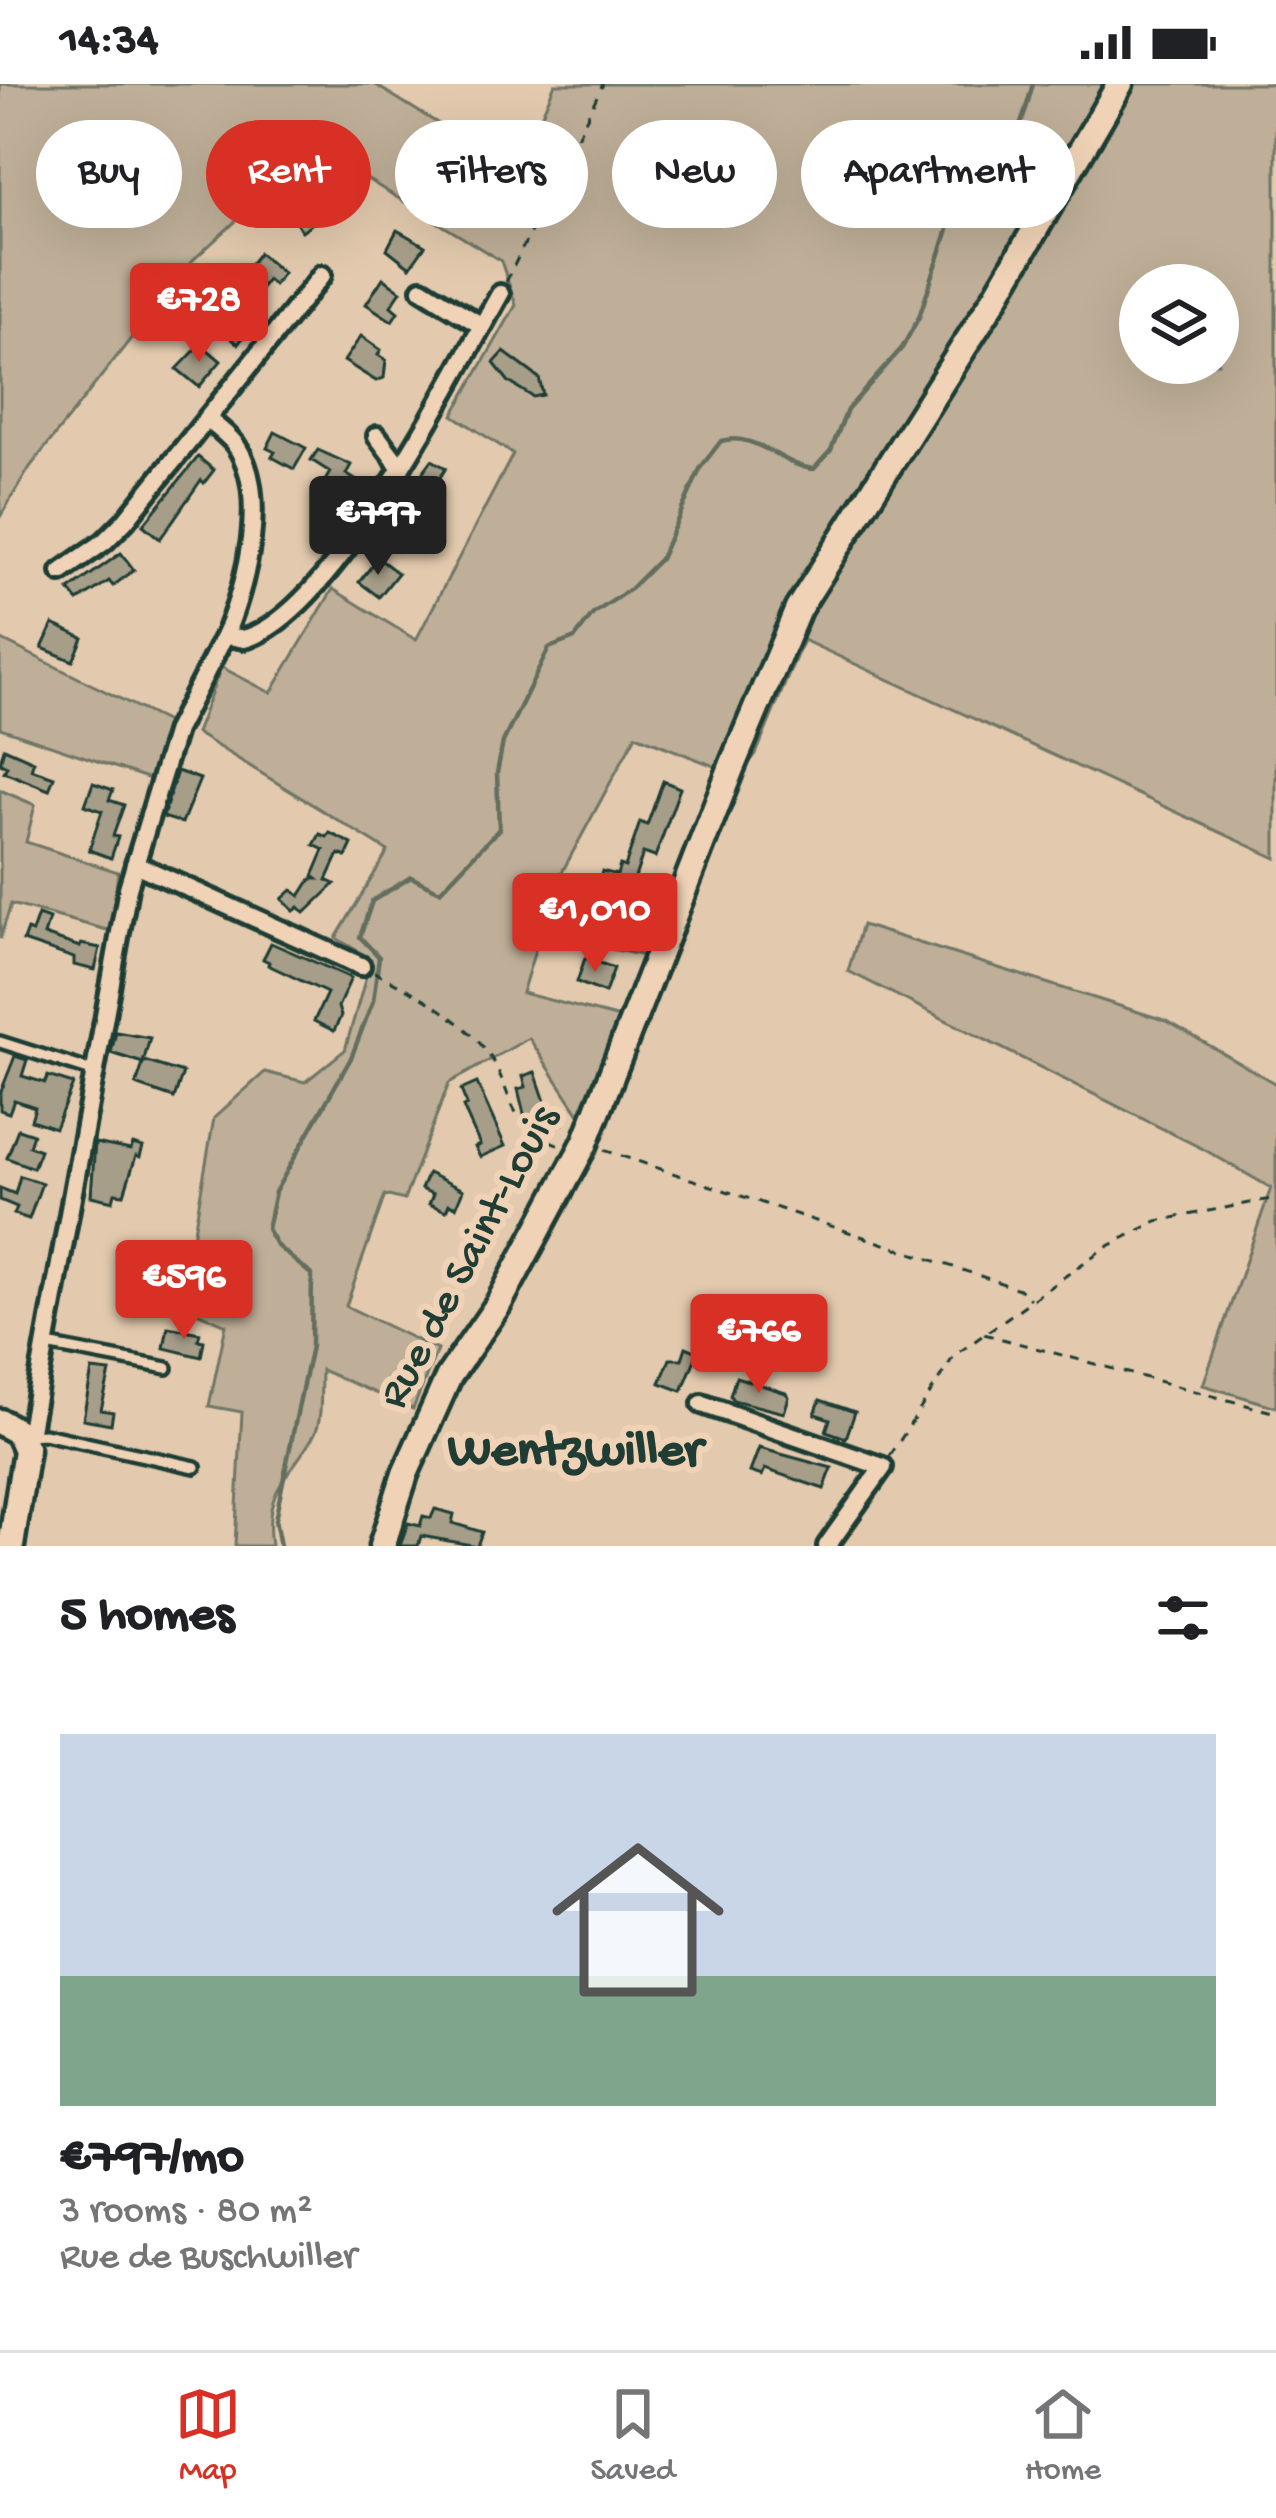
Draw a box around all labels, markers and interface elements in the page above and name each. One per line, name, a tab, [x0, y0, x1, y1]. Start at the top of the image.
text: 14:34	[60, 16, 158, 69]
chip: Buy	[36, 120, 182, 228]
chip: Rent	[206, 120, 371, 228]
chip: Filters	[395, 120, 588, 228]
chip: New	[612, 120, 777, 228]
chip: Apartment	[801, 120, 1075, 228]
pin: €728	[128, 263, 270, 365]
map controls	[1119, 264, 1239, 384]
button: layers	[1119, 264, 1239, 384]
text: €728	[157, 279, 241, 325]
pin: €797	[307, 476, 449, 578]
text: €797	[336, 492, 420, 538]
pin: €1,010	[497, 873, 693, 975]
text: €1,010	[539, 889, 651, 935]
street label: Rue de Saint-Louis	[369, 1096, 574, 1419]
pin: €596	[113, 1240, 255, 1342]
text: €596	[142, 1256, 226, 1302]
pin: €766	[688, 1294, 830, 1396]
text: €766	[717, 1310, 801, 1356]
district label: Wentzwiller	[448, 1424, 707, 1484]
icon: filters	[1150, 1585, 1216, 1651]
text: 5 homes	[60, 1588, 234, 1648]
icon: home	[530, 1812, 746, 2028]
text: €797/mo	[60, 2130, 244, 2190]
text: 3 rooms · 80 m²	[60, 2190, 312, 2236]
text: Rue de Buschwiller	[60, 2236, 357, 2282]
tab: Map	[175, 2381, 241, 2491]
tab: Saved	[591, 2381, 675, 2491]
tab: Home	[1025, 2381, 1101, 2491]

